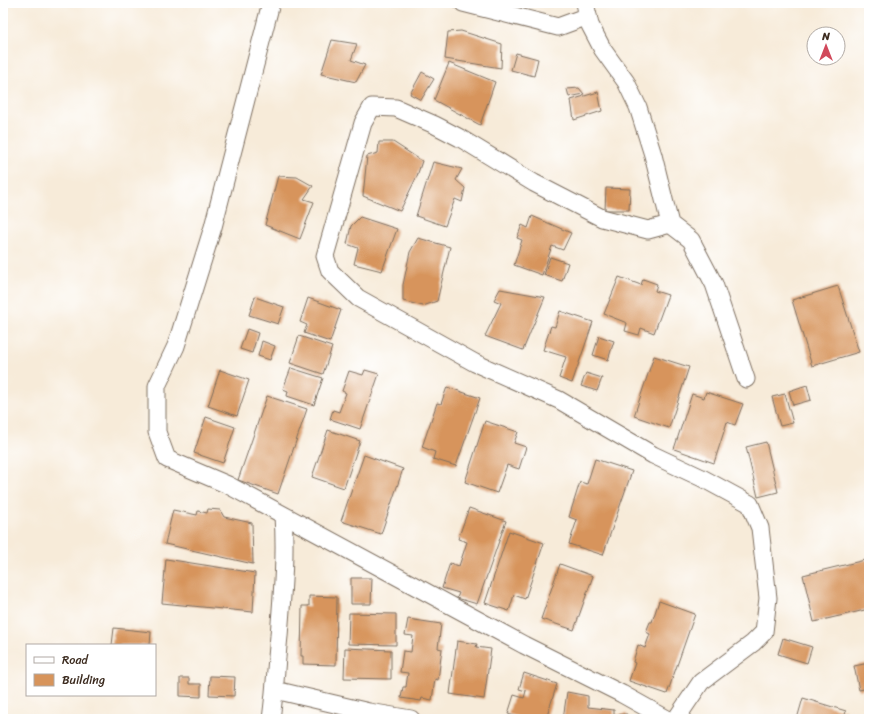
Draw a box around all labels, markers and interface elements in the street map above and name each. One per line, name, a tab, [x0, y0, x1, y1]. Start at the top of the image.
north arrow	[806, 26, 846, 66]
text: N	[821, 27, 830, 46]
legend	[26, 644, 156, 696]
text: Road	[62, 649, 89, 671]
text: Building	[62, 669, 105, 691]

